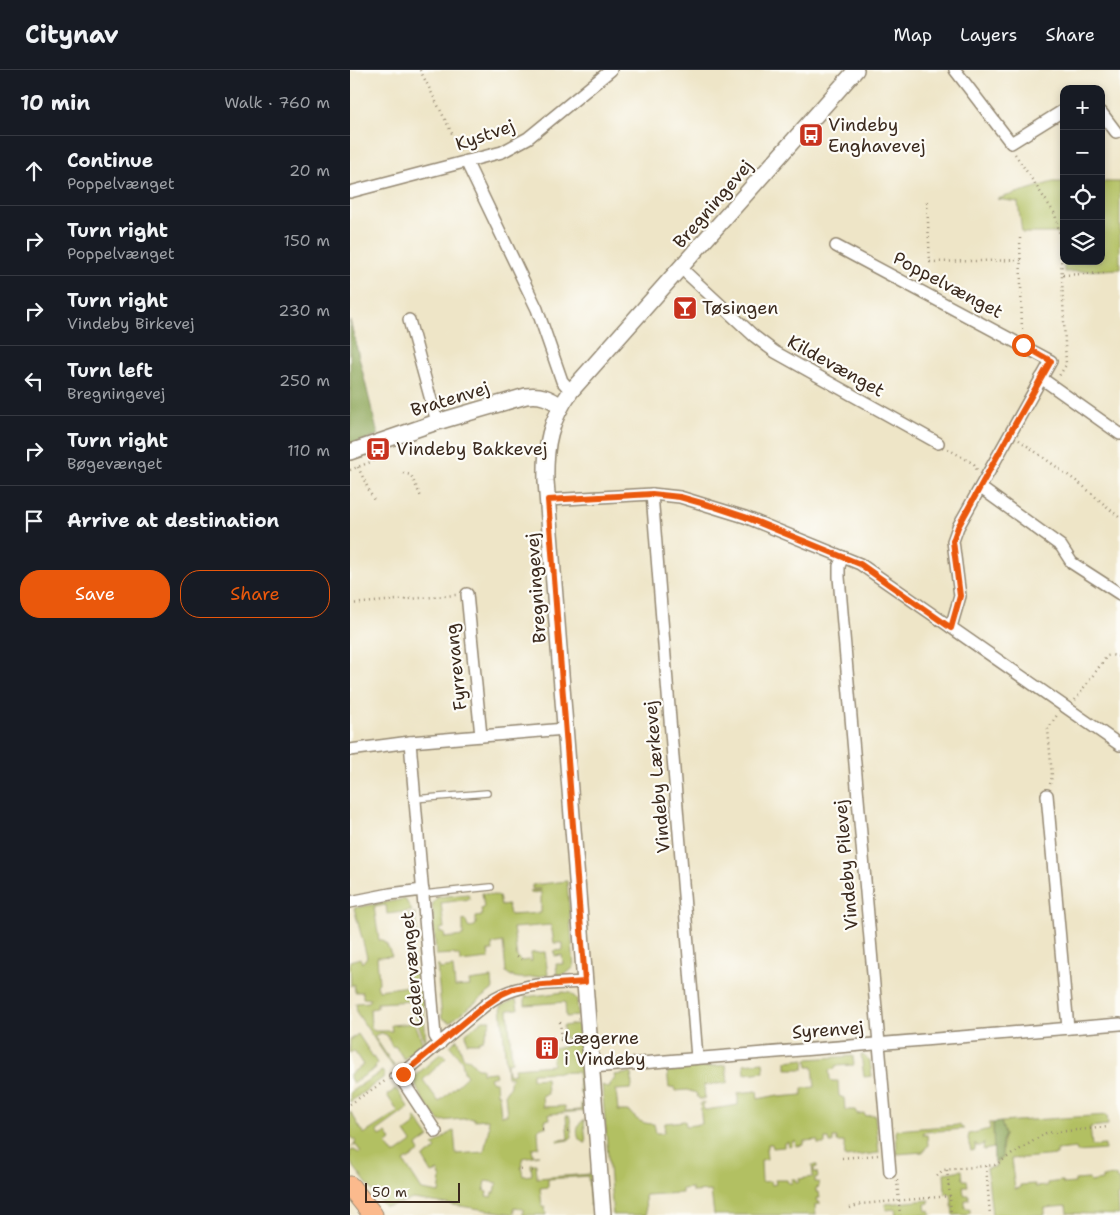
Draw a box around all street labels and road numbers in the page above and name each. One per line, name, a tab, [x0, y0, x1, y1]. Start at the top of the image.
street label: Kystvej	[452, 114, 518, 156]
street label: Bregningevej	[668, 154, 758, 254]
street label: Poppelvænget	[889, 246, 1007, 324]
street label: Kildevænget	[783, 329, 889, 403]
street label: Bratenvej	[408, 376, 492, 422]
street label: Bregningevej	[520, 532, 552, 644]
street label: Fyrrevang	[440, 622, 472, 712]
street label: Vindeby Lærkevej	[638, 700, 676, 854]
street label: Vindeby Pilevej	[828, 799, 864, 931]
street label: Cedervænget	[395, 910, 429, 1027]
street label: Syrenvej	[791, 1016, 865, 1044]

